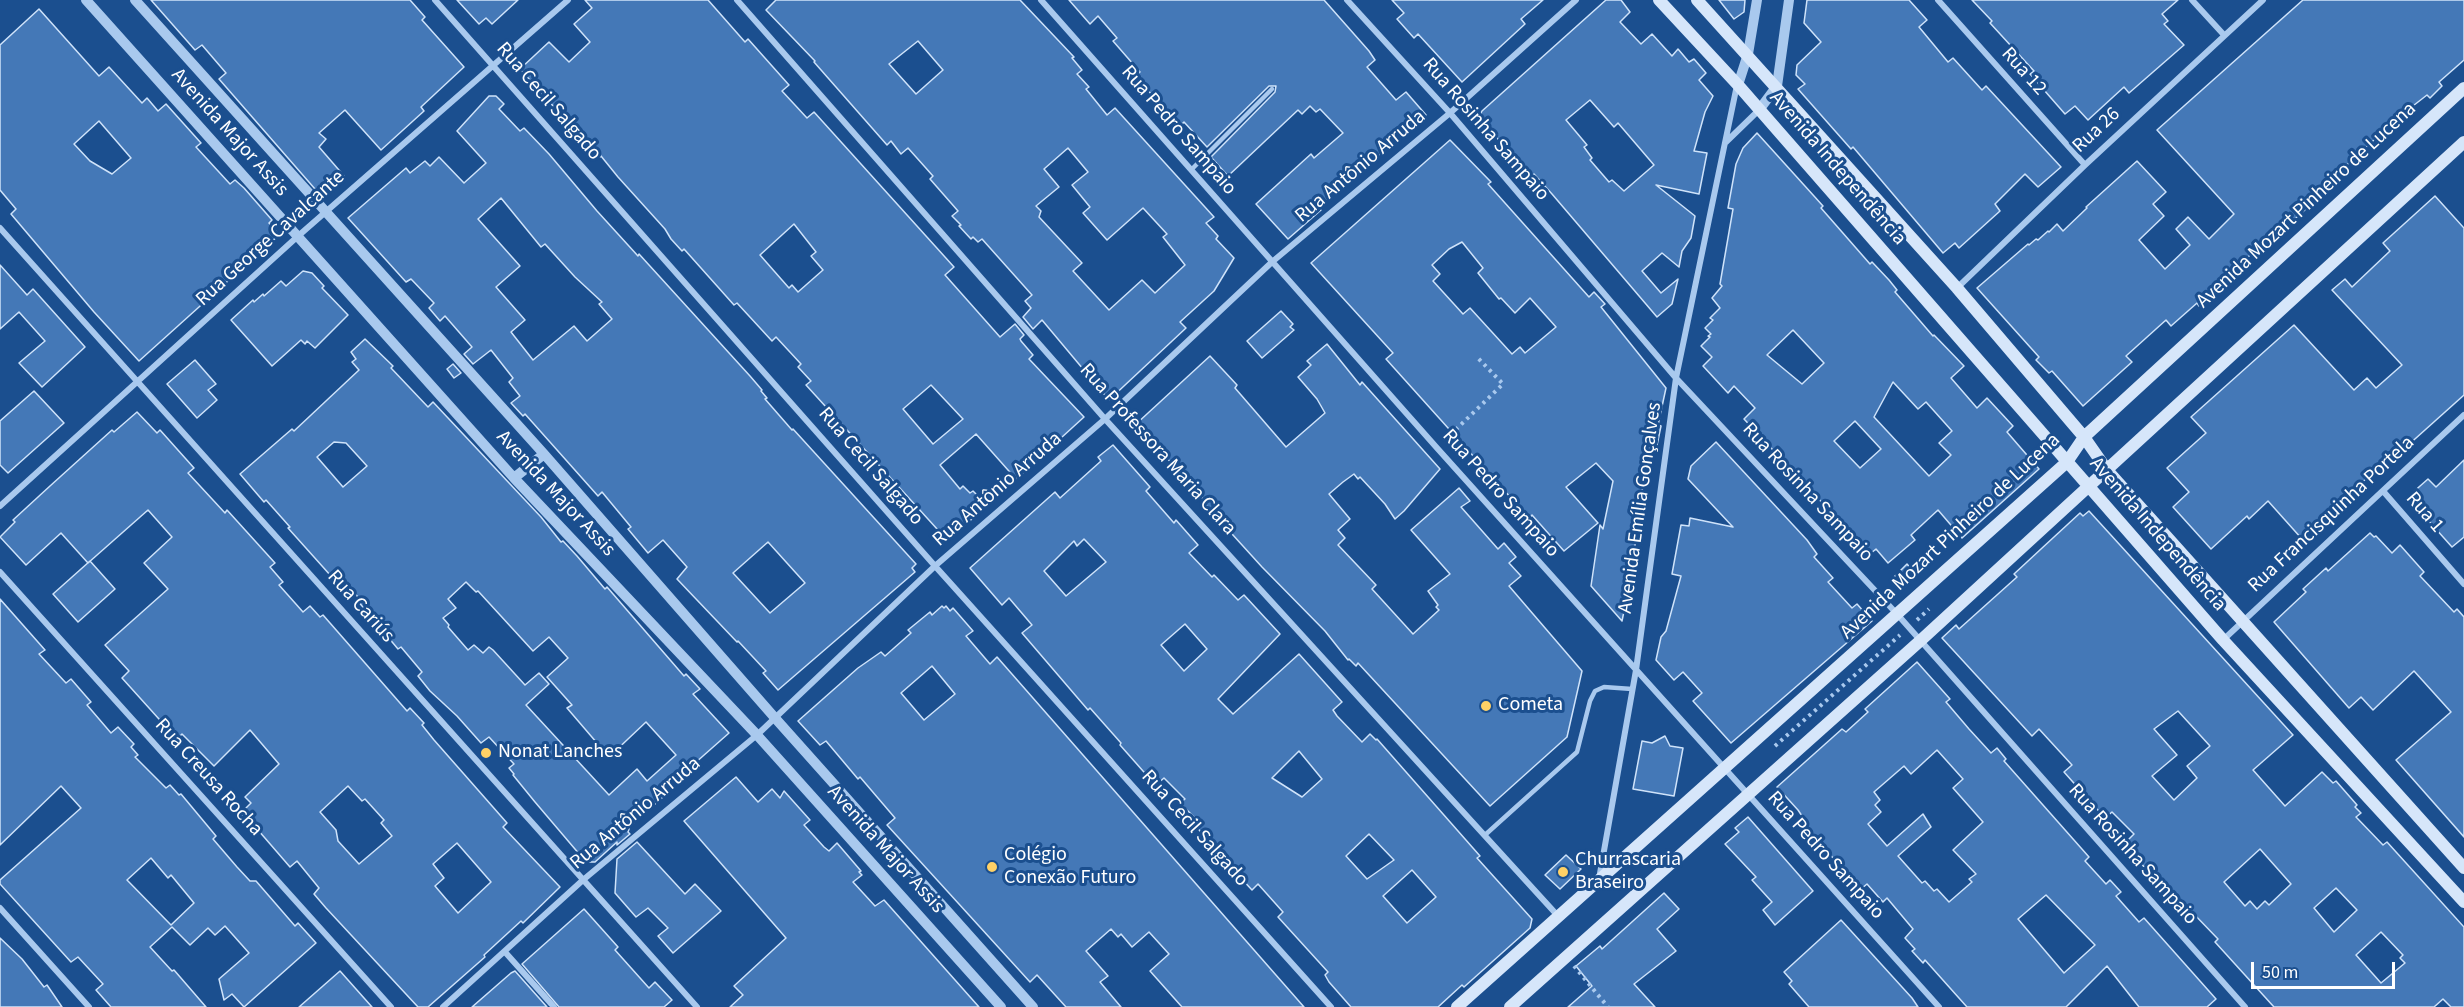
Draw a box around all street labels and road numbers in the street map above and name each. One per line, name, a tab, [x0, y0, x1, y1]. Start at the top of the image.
street label: Rua Cecil Salgado	[490, 38, 606, 166]
street label: Rua 12	[1995, 43, 2051, 101]
street label: Rua Rosinha Sampaio	[1416, 54, 1554, 206]
street label: Rua Pedro Sampaio	[1115, 61, 1241, 201]
street label: Avenida Major Assis	[165, 64, 293, 202]
street label: Avenida Independência	[1764, 87, 1910, 251]
street label: Avenida Mozart Pinheiro de Lucena	[2192, 98, 2422, 314]
street label: Rua 26	[2068, 103, 2126, 159]
street label: Rua Antônio Arruda	[1291, 105, 1431, 229]
street label: Rua George Cavalcante	[192, 166, 350, 312]
street label: Rua Professora Maria Clara	[1074, 359, 1240, 541]
street label: Avenida Emília Gonçalves	[1614, 401, 1668, 615]
street label: Rua Cecil Salgado	[812, 403, 928, 531]
street label: Rua Rosinha Sampaio	[1736, 418, 1878, 568]
street label: Rua Pedro Sampaio	[1436, 425, 1564, 563]
street label: Avenida Major Assis	[490, 426, 620, 562]
street label: Rua Antônio Arruda	[929, 427, 1067, 553]
street label: Avenida Mozart Pinheiro de Lucena	[1836, 429, 2066, 645]
street label: Rua Francisquinha Portela	[2244, 432, 2420, 598]
street label: Avenida Independência	[2084, 453, 2230, 617]
street label: Rua 1	[2400, 488, 2448, 538]
street label: Rua Cariús	[321, 566, 399, 648]
street label: Rua Creusa Rocha	[149, 714, 267, 842]
street label: Rua Antônio Arruda	[566, 752, 706, 876]
street label: Rua Cecil Salgado	[1135, 766, 1253, 892]
street label: Rua Rosinha Sampaio	[2062, 780, 2202, 930]
street label: Avenida Major Assis	[821, 781, 949, 919]
street label: Rua Pedro Sampaio	[1761, 787, 1889, 925]

